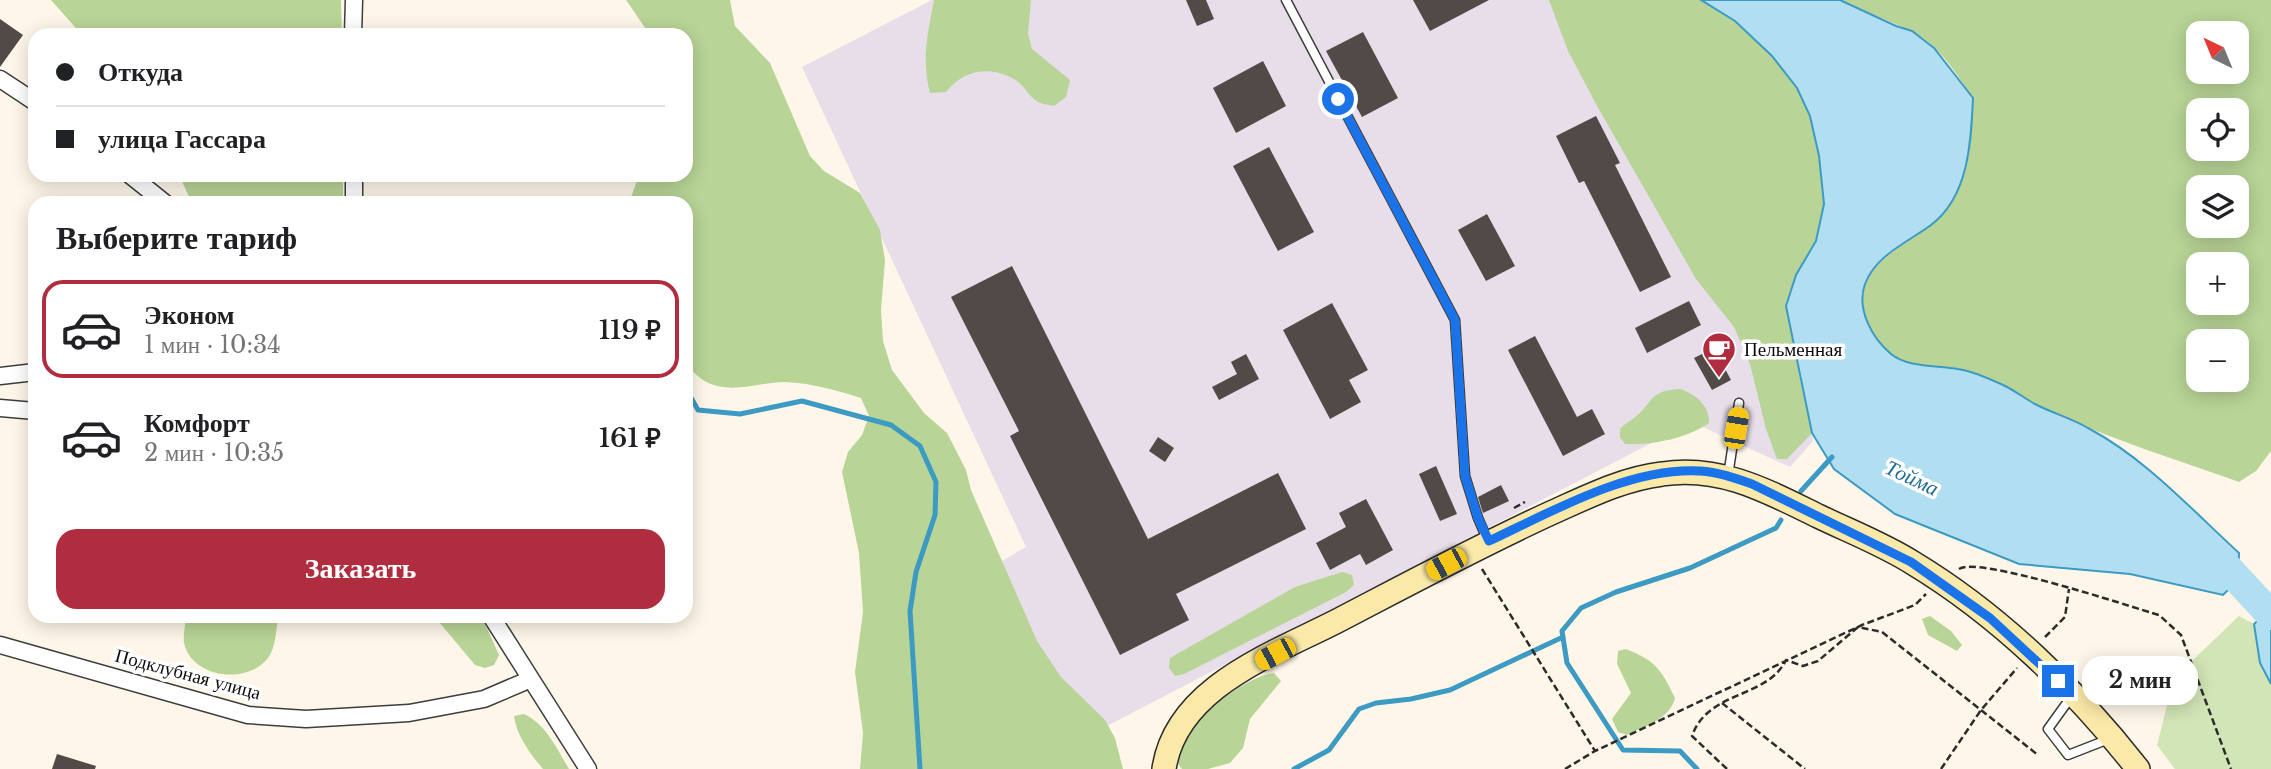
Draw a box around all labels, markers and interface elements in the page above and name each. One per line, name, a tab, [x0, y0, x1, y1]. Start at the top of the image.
north arrow	[2186, 21, 2249, 84]
map controls	[2186, 21, 2249, 392]
text: Откуда	[98, 56, 183, 88]
route start	[1322, 83, 1354, 115]
button: locate	[2186, 98, 2249, 161]
text: улица Гассара	[98, 123, 266, 155]
button: layers	[2186, 175, 2249, 238]
text: Выберите тариф	[56, 218, 297, 258]
button: +	[2186, 252, 2249, 315]
icon: car	[60, 298, 123, 361]
text: Эконом	[144, 299, 234, 331]
text: 119 ₽	[599, 314, 661, 346]
button: −	[2186, 329, 2249, 392]
cafe icon: Пельменная	[1700, 330, 1738, 379]
text: 1 мин · 10:34	[144, 331, 281, 359]
place label: Пельменная	[1744, 338, 1843, 361]
icon: car	[60, 406, 123, 469]
car	[1723, 406, 1750, 450]
text: Комфорт	[144, 407, 250, 439]
text: 161 ₽	[599, 422, 661, 454]
text: 2 мин · 10:35	[144, 439, 284, 467]
water label: Тойма	[1881, 454, 1943, 502]
button: Заказать	[56, 529, 665, 609]
car	[1423, 545, 1470, 583]
car	[1252, 635, 1299, 673]
street label: Подклубная улица	[113, 644, 264, 705]
callout: 2 мин	[2082, 656, 2198, 706]
route end	[2042, 665, 2074, 697]
text: 2 мин	[2108, 666, 2172, 694]

